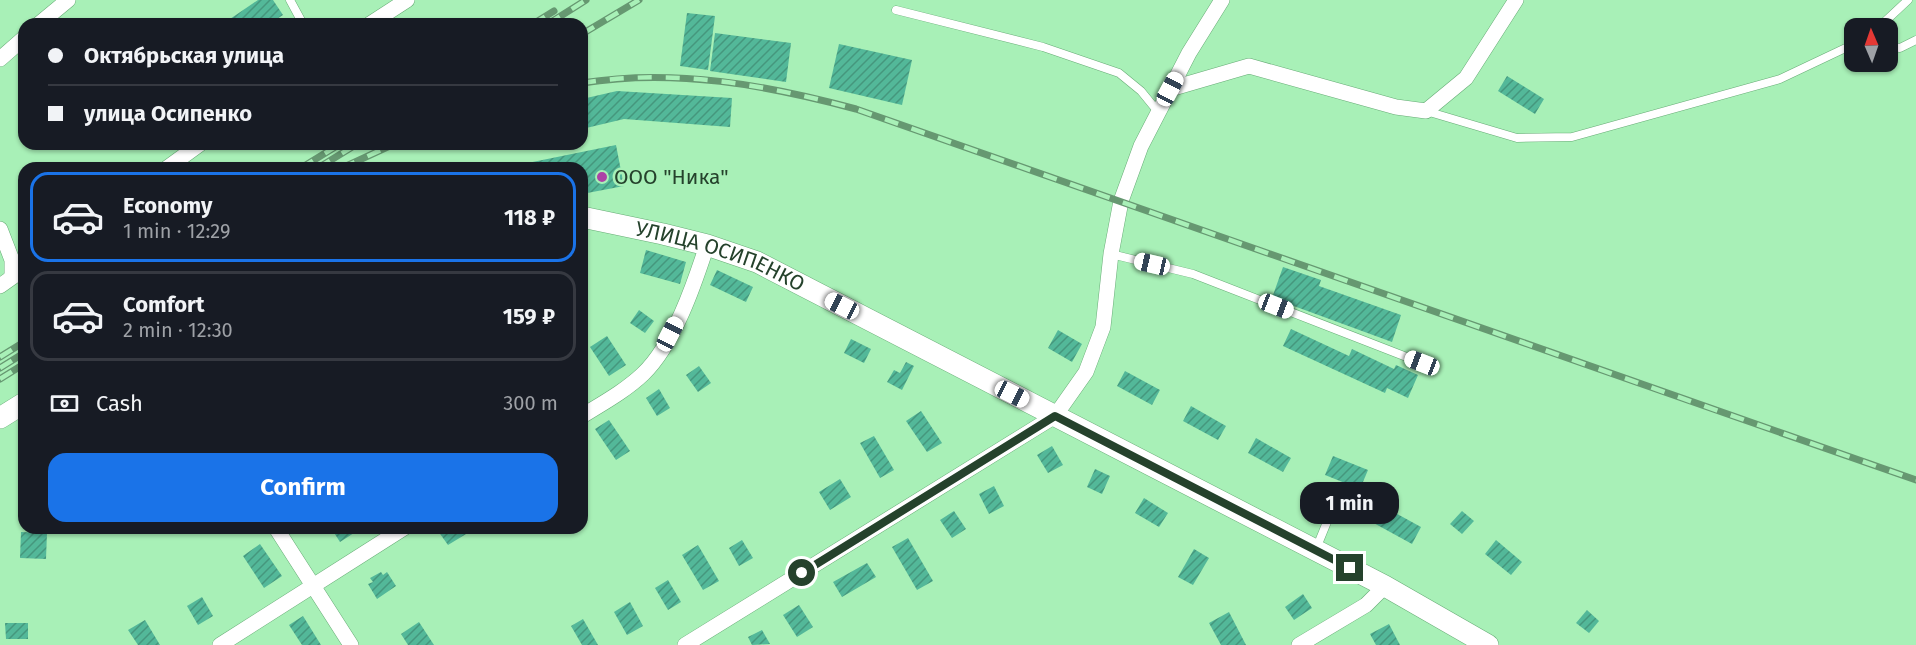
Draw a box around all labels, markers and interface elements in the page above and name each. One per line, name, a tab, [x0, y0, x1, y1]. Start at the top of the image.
north arrow	[1844, 18, 1898, 72]
map controls	[1844, 18, 1898, 72]
text: Октябрьская улица	[84, 42, 284, 69]
car	[1154, 69, 1186, 109]
text: улица Осипенко	[84, 100, 252, 127]
place label: ООО "Ника"	[614, 164, 729, 190]
marker: ООО "Ника"	[595, 170, 609, 184]
icon: car	[51, 190, 105, 244]
text: Economy	[123, 192, 212, 219]
text: 118 ₽	[504, 204, 555, 231]
street label: УЛИЦА ОСИПЕНКО	[633, 216, 809, 297]
text: 1 min · 12:29	[123, 219, 230, 243]
car	[1132, 251, 1172, 277]
icon: car	[51, 289, 105, 343]
car	[822, 290, 862, 322]
text: Comfort	[123, 291, 204, 318]
car	[1256, 291, 1296, 321]
text: 159 ₽	[503, 303, 555, 330]
car	[654, 314, 686, 354]
text: 2 min · 12:30	[123, 318, 233, 342]
car	[1402, 348, 1442, 378]
car	[992, 378, 1032, 410]
icon: cash	[48, 387, 81, 420]
text: Cash	[96, 390, 143, 417]
text: 300 m	[503, 391, 558, 415]
button: Confirm	[48, 453, 558, 522]
callout: 1 min	[1300, 481, 1400, 523]
text: 1 min	[1325, 491, 1374, 515]
route end	[1336, 554, 1363, 581]
route start	[788, 559, 815, 586]

